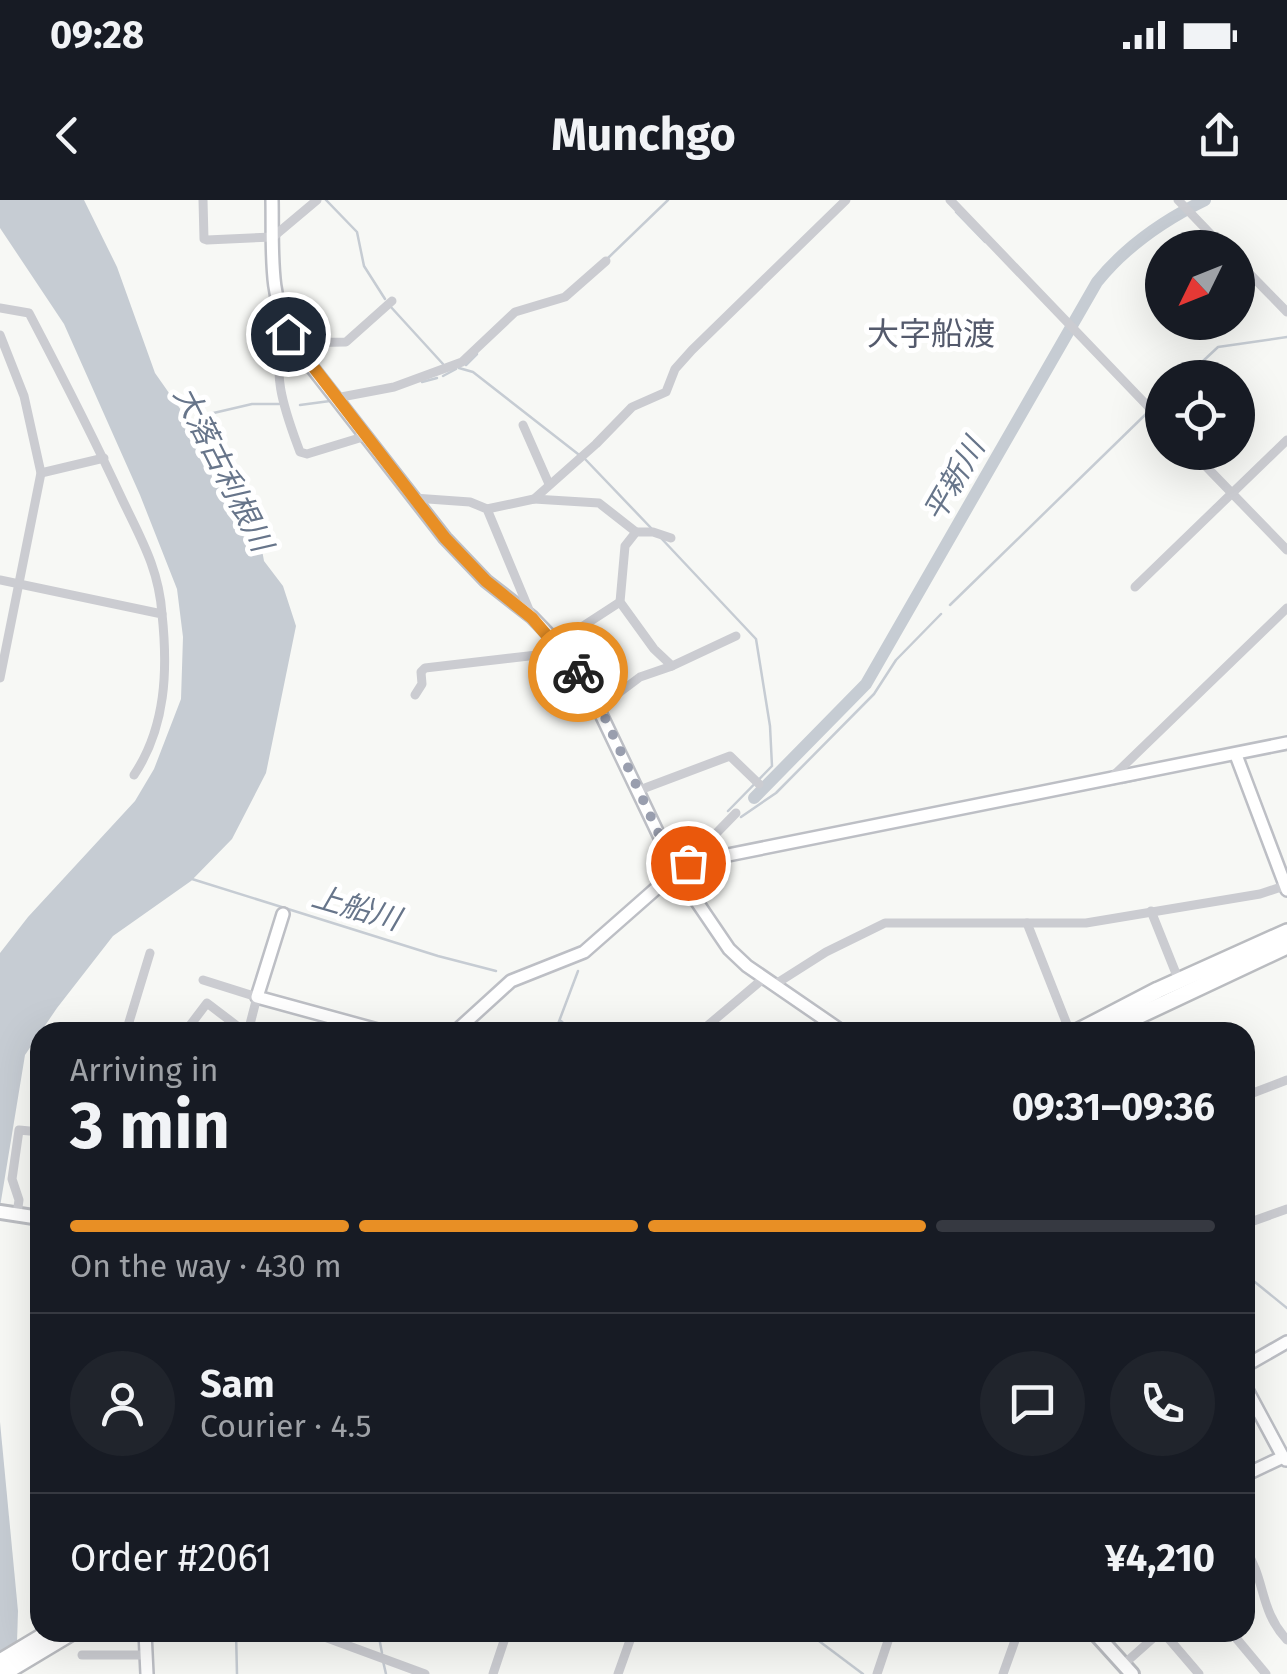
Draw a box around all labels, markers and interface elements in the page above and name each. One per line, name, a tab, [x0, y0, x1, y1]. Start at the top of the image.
text: 09:28	[50, 12, 144, 58]
icon: back	[40, 108, 95, 163]
text: Munchgo	[551, 108, 736, 162]
icon: share	[1192, 108, 1247, 163]
north arrow	[1145, 230, 1255, 340]
map controls	[1145, 230, 1255, 470]
pin	[246, 292, 331, 377]
icon: home	[261, 307, 316, 362]
district label: 大字船渡	[867, 315, 995, 353]
button: locate	[1145, 360, 1255, 470]
water label: 大落古利根川	[166, 381, 281, 560]
water label: 平新川	[916, 429, 994, 528]
courier	[528, 622, 628, 722]
icon: bike	[551, 645, 606, 700]
pin	[646, 821, 731, 906]
icon: bag	[661, 836, 716, 891]
water label: 上船川	[308, 878, 407, 939]
text: Arriving in	[70, 1051, 218, 1089]
text: 09:31–09:36	[1012, 1084, 1215, 1130]
text: 3 min	[70, 1087, 230, 1165]
text: On the way · 430 m	[70, 1247, 342, 1285]
button: person	[70, 1351, 175, 1456]
button: chat	[980, 1351, 1085, 1456]
button: phone	[1110, 1351, 1215, 1456]
text: Sam	[200, 1361, 275, 1407]
text: Courier · 4.5	[200, 1407, 371, 1445]
text: Order #2061	[70, 1535, 272, 1581]
text: ¥4,210	[1105, 1535, 1215, 1581]

